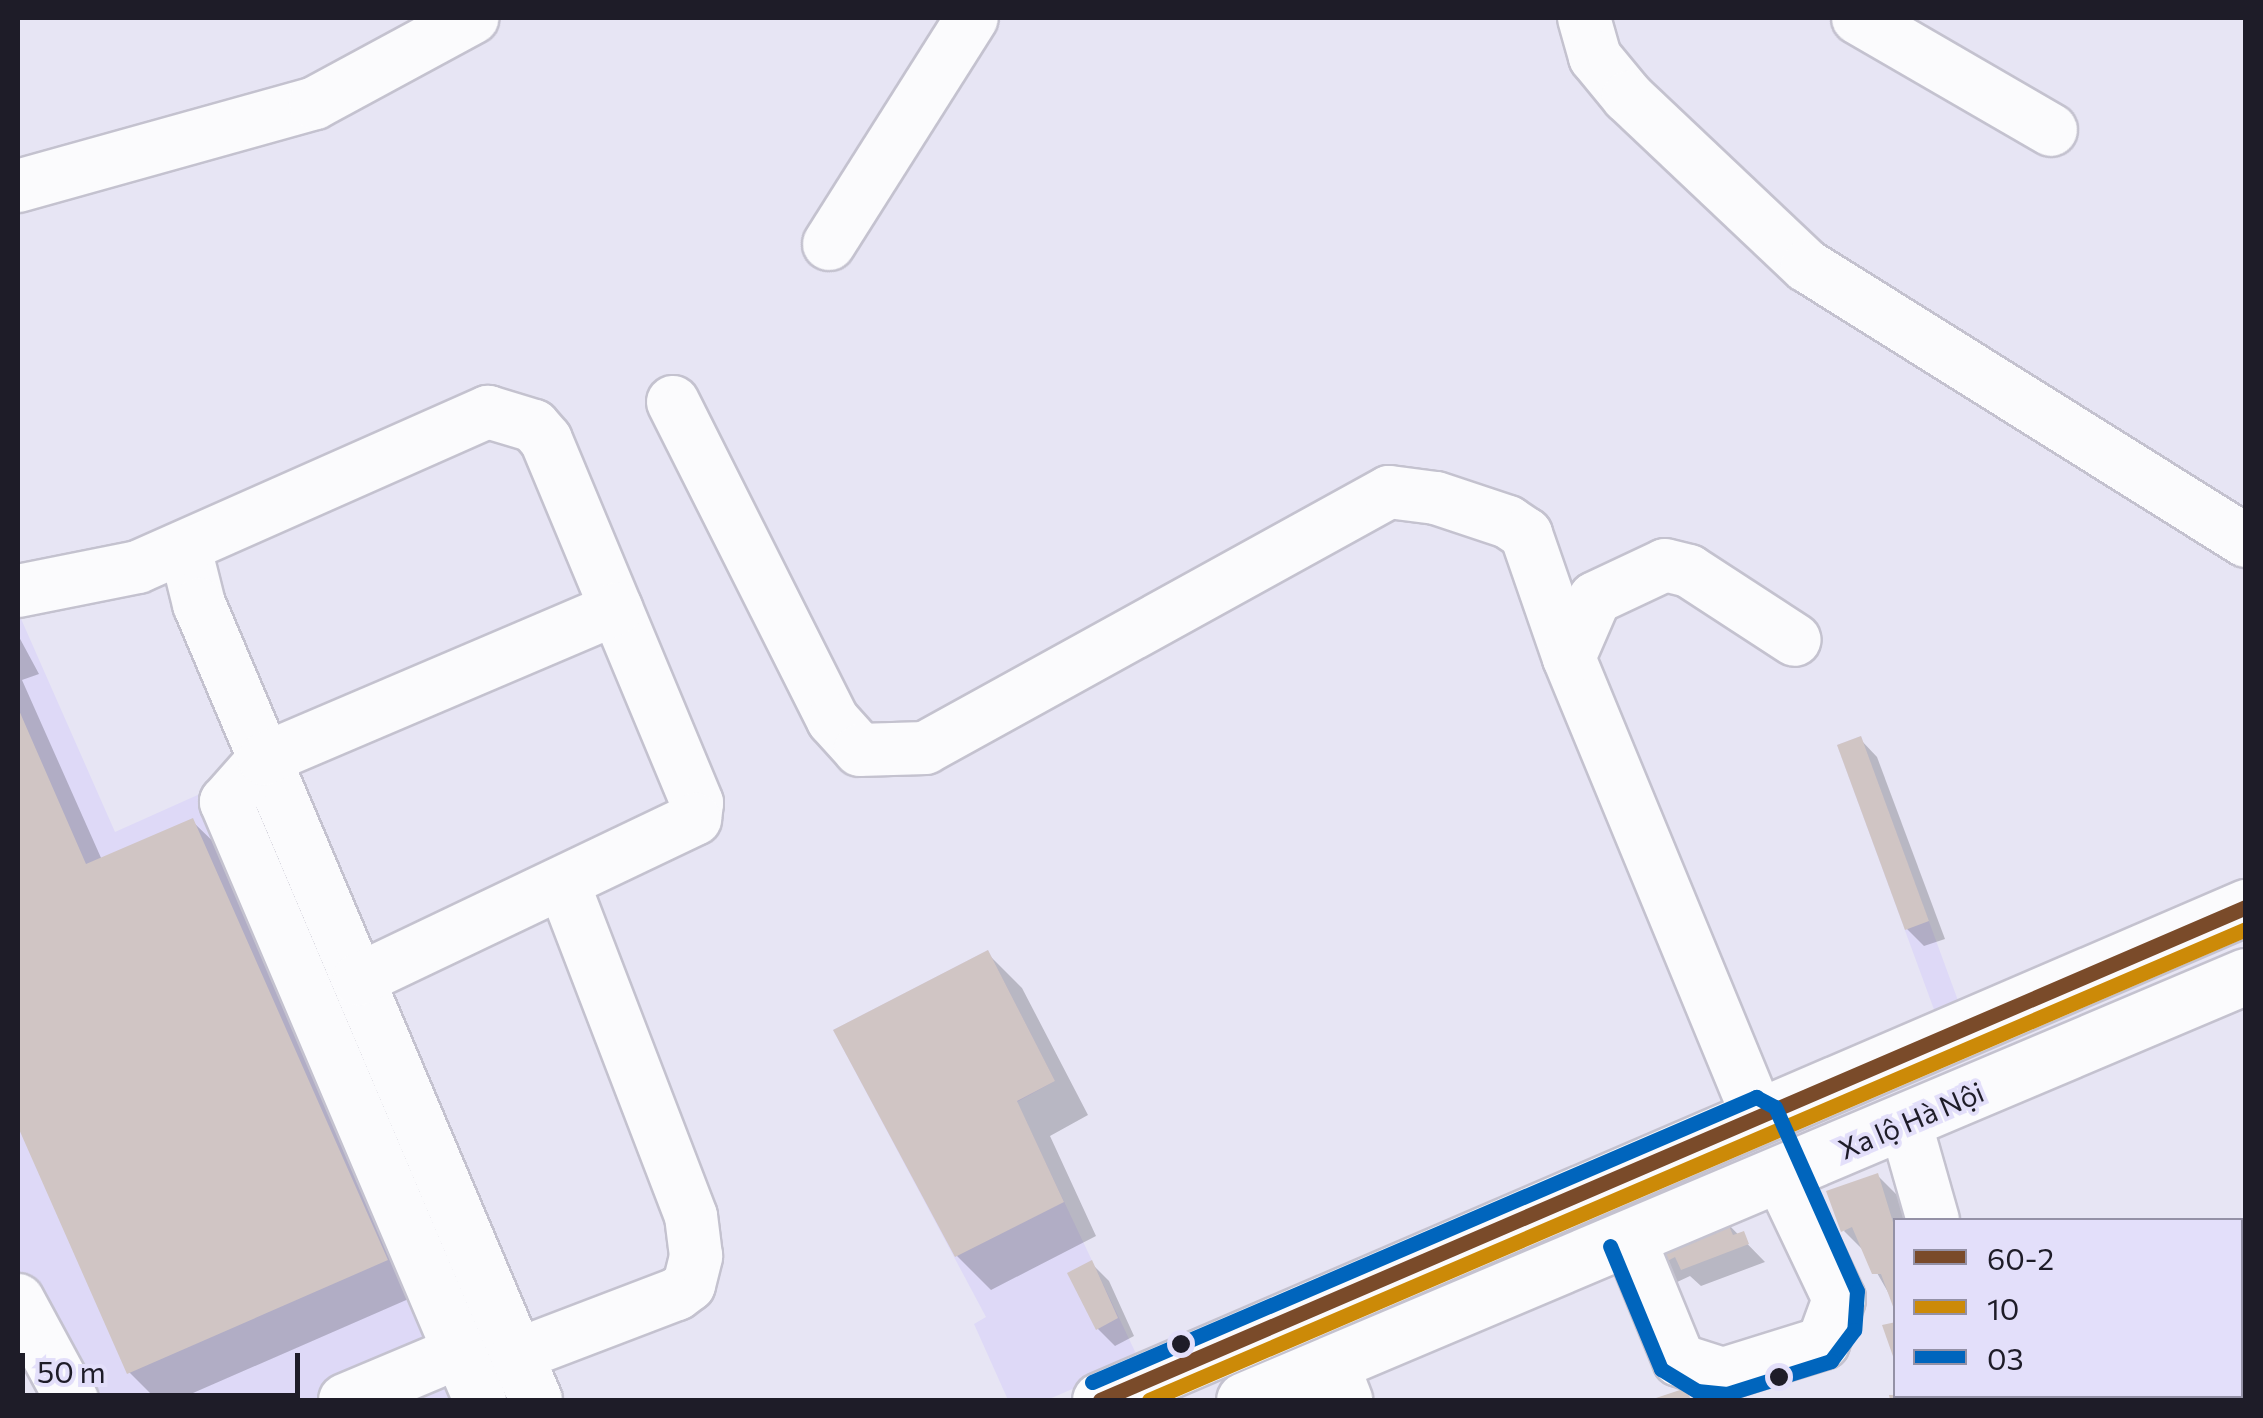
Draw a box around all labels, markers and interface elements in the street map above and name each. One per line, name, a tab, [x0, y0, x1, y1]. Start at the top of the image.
street label: Xa lộ Hà Nội	[1834, 1074, 1988, 1166]
legend	[1893, 1218, 2243, 1398]
text: 60-2	[1987, 1239, 2054, 1276]
text: 10	[1987, 1289, 2019, 1326]
scale bar	[25, 1333, 305, 1395]
unlabelled marker	[1171, 1334, 1191, 1354]
text: 03	[1987, 1339, 2024, 1376]
text: 50 m	[37, 1352, 106, 1389]
unlabelled marker	[1769, 1367, 1789, 1387]

